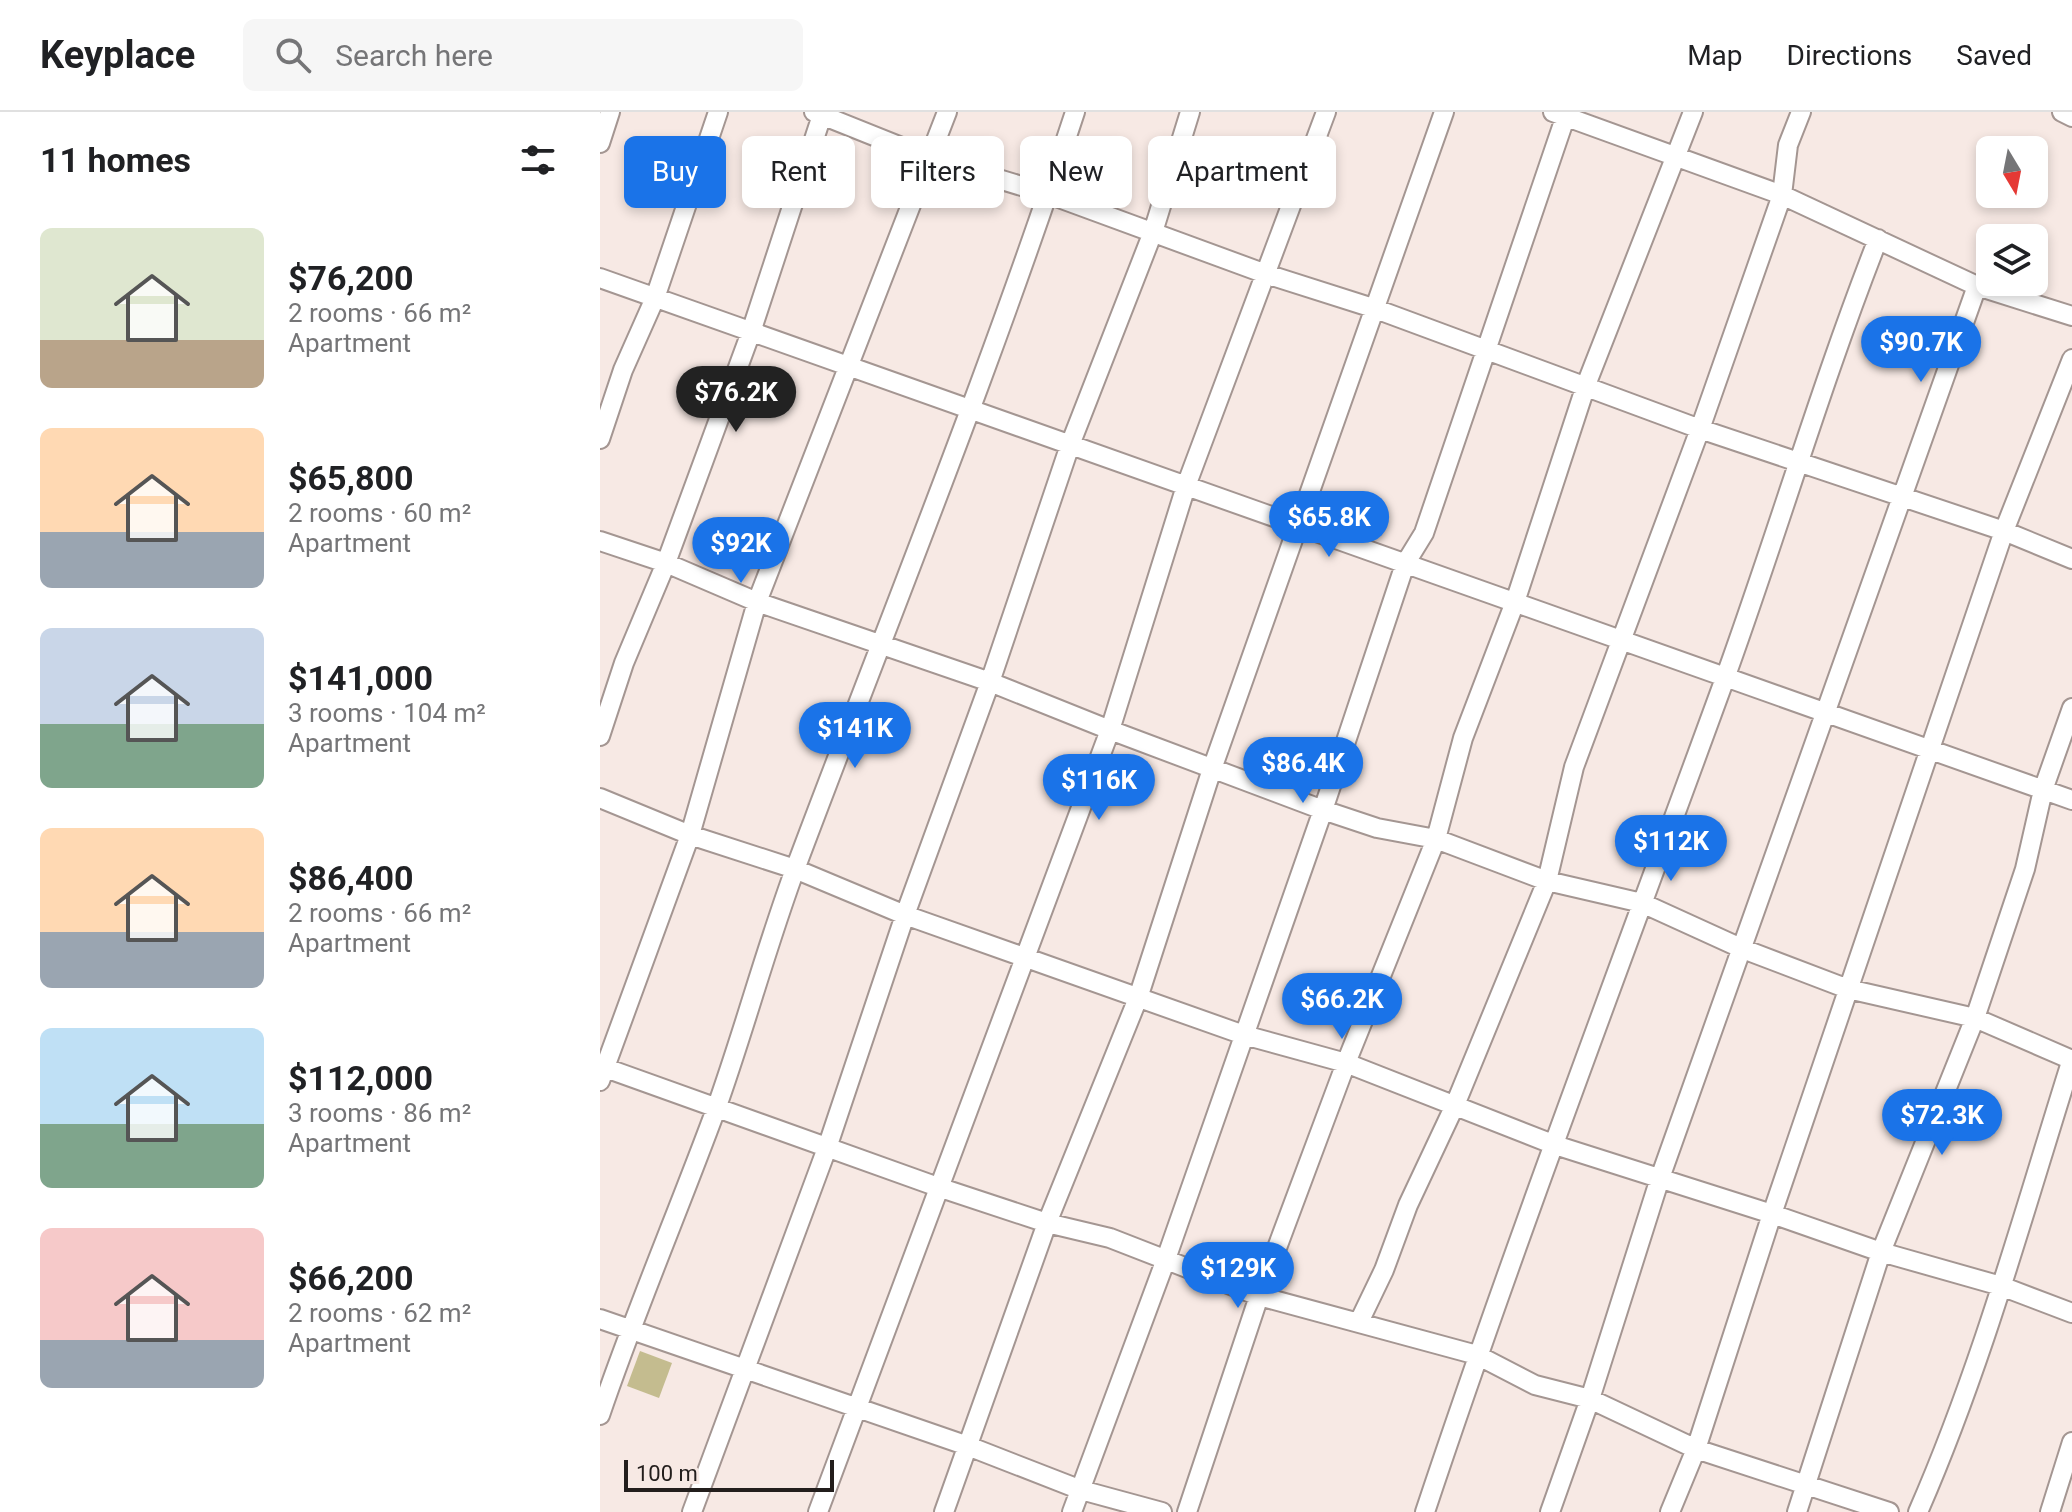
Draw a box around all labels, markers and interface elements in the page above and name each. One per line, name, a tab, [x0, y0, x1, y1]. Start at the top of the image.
search box	[243, 19, 803, 91]
text: Keyplace	[40, 33, 195, 77]
icon: search	[271, 33, 315, 77]
text: Search here	[335, 38, 493, 73]
text: Map	[1687, 39, 1743, 72]
text: Directions	[1787, 39, 1912, 72]
text: Saved	[1956, 39, 2032, 72]
chip: Buy	[624, 136, 726, 208]
chip: Rent	[742, 136, 855, 208]
chip: Filters	[871, 136, 1004, 208]
chip: New	[1020, 136, 1132, 208]
chip: Apartment	[1148, 136, 1336, 208]
north arrow	[1976, 136, 2048, 208]
map controls	[1976, 136, 2048, 296]
icon: filters	[516, 138, 560, 182]
text: 11 homes	[40, 140, 191, 180]
button: layers	[1976, 224, 2048, 296]
text: $76,200	[288, 258, 413, 298]
icon: home	[104, 260, 200, 356]
text: 2 rooms · 66 m²	[288, 298, 471, 328]
pin: $90.7K	[1856, 316, 1986, 384]
text: $90.7K	[1879, 327, 1963, 357]
text: Apartment	[288, 328, 411, 358]
pin: $76.2K	[671, 366, 801, 434]
text: $76.2K	[694, 377, 778, 407]
text: $65,800	[288, 458, 413, 498]
icon: home	[104, 460, 200, 556]
pin: $65.8K	[1264, 491, 1394, 559]
text: 2 rooms · 60 m²	[288, 498, 471, 528]
text: $65.8K	[1287, 502, 1371, 532]
pin: $92K	[694, 517, 788, 585]
text: Apartment	[288, 528, 411, 558]
text: $92K	[710, 528, 772, 558]
text: $141,000	[288, 658, 433, 698]
icon: home	[104, 660, 200, 756]
text: 3 rooms · 104 m²	[288, 698, 486, 728]
pin: $141K	[799, 702, 911, 770]
text: $141K	[817, 713, 893, 743]
text: Apartment	[288, 728, 411, 758]
pin: $86.4K	[1238, 737, 1368, 805]
text: $86.4K	[1261, 748, 1345, 778]
pin: $116K	[1043, 754, 1155, 822]
text: $116K	[1061, 765, 1137, 795]
pin: $112K	[1615, 815, 1727, 883]
text: $112K	[1633, 826, 1709, 856]
text: $86,400	[288, 858, 413, 898]
icon: home	[104, 860, 200, 956]
text: 2 rooms · 66 m²	[288, 898, 471, 928]
text: Apartment	[288, 928, 411, 958]
pin: $66.2K	[1277, 973, 1407, 1041]
text: $66.2K	[1300, 984, 1384, 1014]
text: $112,000	[288, 1058, 433, 1098]
icon: home	[104, 1060, 200, 1156]
pin: $72.3K	[1877, 1089, 2007, 1157]
text: 3 rooms · 86 m²	[288, 1098, 471, 1128]
text: $72.3K	[1900, 1100, 1984, 1130]
text: Apartment	[288, 1128, 411, 1158]
pin: $129K	[1182, 1242, 1294, 1310]
text: $129K	[1200, 1253, 1276, 1283]
text: $66,200	[288, 1258, 413, 1298]
icon: home	[104, 1260, 200, 1356]
text: 2 rooms · 62 m²	[288, 1298, 471, 1328]
text: Apartment	[288, 1328, 411, 1358]
scale bar	[624, 1456, 834, 1492]
text: 100 m	[636, 1461, 698, 1486]

